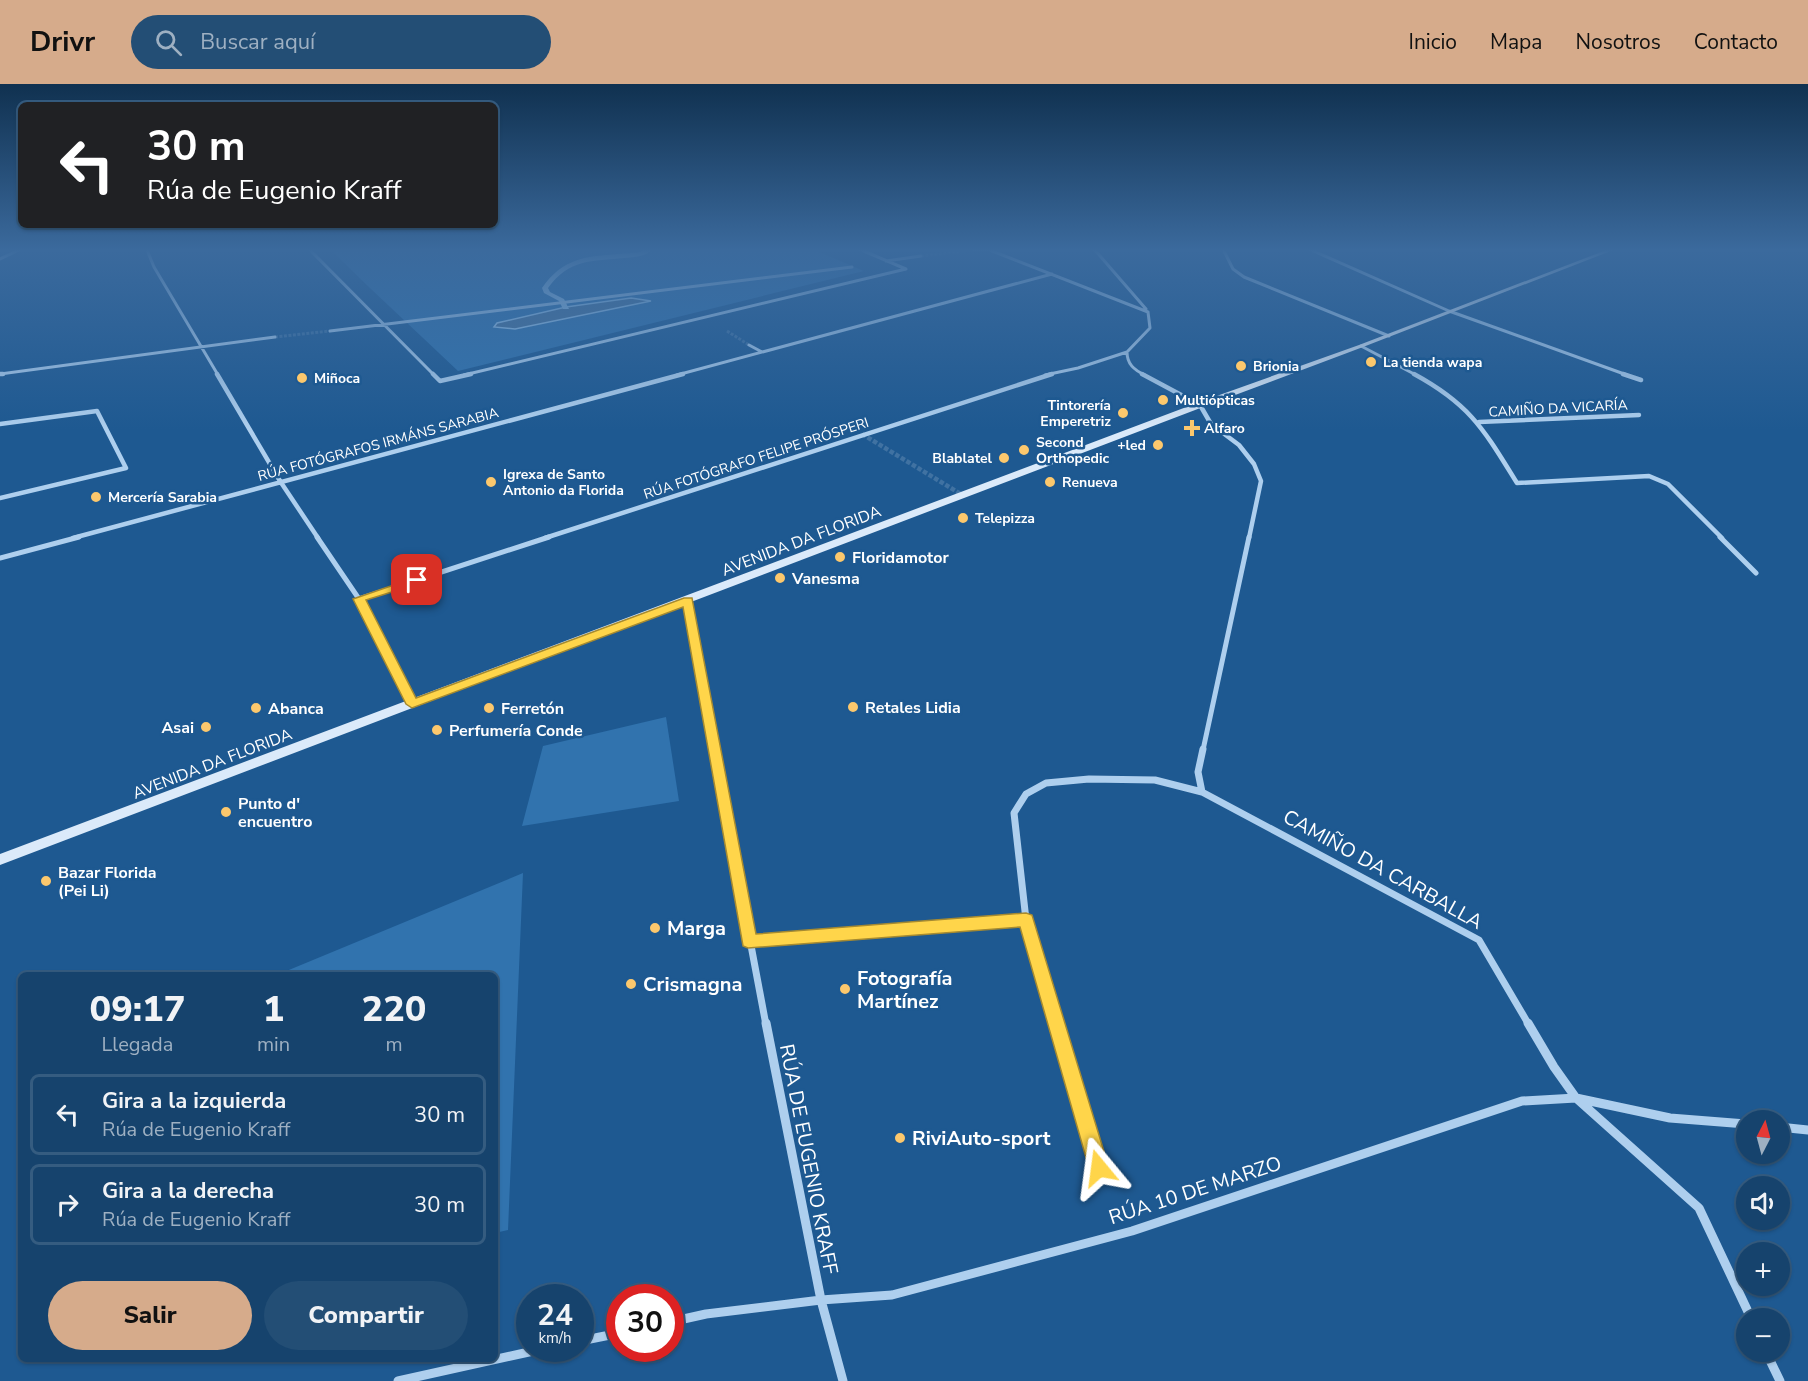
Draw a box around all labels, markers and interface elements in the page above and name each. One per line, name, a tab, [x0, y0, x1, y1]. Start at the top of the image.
search box	[131, 15, 551, 69]
text: Drivr	[30, 23, 95, 61]
icon: search	[152, 26, 185, 59]
text: Buscar aquí	[200, 27, 315, 57]
text: Inicio	[1409, 28, 1457, 56]
text: Mapa	[1490, 28, 1542, 56]
text: Nosotros	[1575, 28, 1661, 56]
text: Contacto	[1694, 28, 1778, 56]
text: 30 m	[147, 118, 246, 175]
icon: left	[48, 126, 126, 204]
text: Rúa de Eugenio Kraff	[147, 172, 401, 209]
place label: La tienda wapa	[1383, 353, 1482, 372]
marker: La tienda wapa	[1364, 355, 1378, 369]
place label: Brionia	[1253, 357, 1299, 376]
marker: Brionia	[1234, 359, 1248, 373]
place label: Miñoca	[314, 369, 360, 388]
marker: Miñoca	[295, 371, 309, 385]
place label: Multiópticas	[1175, 391, 1255, 410]
marker: Multiópticas	[1156, 393, 1170, 407]
street label: CAMIÑO DA VICARÍA	[1488, 395, 1628, 422]
place label: Tintorería Emperetriz	[1040, 396, 1111, 431]
street label: RÚA FOTÓGRAFOS IRMÁNS SARABIA	[256, 403, 501, 486]
marker: Tintorería Emperetriz	[1116, 406, 1130, 420]
street label: RÚA FOTÓGRAFO FELIPE PRÓSPERI	[641, 413, 871, 504]
place label: Alfaro	[1204, 419, 1245, 438]
marker: Alfaro	[1185, 421, 1199, 435]
place label: Second Orthopedic	[1036, 433, 1109, 468]
place label: +led	[1117, 436, 1146, 455]
marker: +led	[1151, 438, 1165, 452]
marker: Second Orthopedic	[1017, 443, 1031, 457]
place label: Blablatel	[932, 449, 993, 468]
marker: Blablatel	[997, 451, 1011, 465]
place label: Igrexa de Santo Antonio da Florida	[503, 465, 624, 500]
place label: Renueva	[1062, 473, 1118, 492]
marker: Igrexa de Santo Antonio da Florida	[484, 475, 498, 489]
marker: Renueva	[1043, 475, 1057, 489]
place label: Mercería Sarabia	[108, 488, 217, 507]
marker: Mercería Sarabia	[89, 490, 103, 504]
street label: AVENIDA DA FLORIDA	[718, 500, 885, 582]
place label: Telepizza	[975, 509, 1035, 528]
marker: Telepizza	[956, 511, 970, 525]
place label: Floridamotor	[852, 547, 949, 569]
marker: Floridamotor	[833, 550, 847, 564]
pin	[391, 554, 442, 605]
icon: arrive	[400, 563, 433, 596]
place label: Vanesma	[791, 568, 860, 590]
marker: Vanesma	[773, 571, 787, 585]
place label: Retales Lidia	[865, 697, 961, 719]
place label: Abanca	[268, 698, 324, 720]
place label: Ferretón	[501, 698, 564, 720]
marker: Retales Lidia	[846, 700, 860, 714]
marker: Abanca	[249, 701, 263, 715]
marker: Ferretón	[482, 701, 496, 715]
place label: Asai	[162, 717, 194, 739]
marker: Asai	[199, 720, 213, 734]
place label: Perfumería Conde	[449, 720, 583, 742]
street label: AVENIDA DA FLORIDA	[129, 723, 296, 805]
marker: Perfumería Conde	[430, 723, 444, 737]
place label: Punto d' encuentro	[238, 793, 312, 833]
street label: CAMIÑO DA CARBALLA	[1278, 803, 1488, 936]
marker: Punto d' encuentro	[219, 805, 233, 819]
place label: Bazar Florida (Pei Li)	[58, 862, 157, 902]
marker: Bazar Florida (Pei Li)	[39, 874, 53, 888]
place label: Marga	[667, 915, 726, 942]
marker: Marga	[648, 921, 662, 935]
place label: Fotografía Martínez	[857, 965, 952, 1015]
place label: Crismagna	[643, 971, 742, 998]
marker: Crismagna	[624, 977, 638, 991]
marker: Fotografía Martínez	[838, 982, 852, 996]
text: 09:17	[90, 985, 185, 1034]
text: 1	[263, 985, 284, 1034]
text: 220	[362, 985, 426, 1034]
text: Llegada	[101, 1031, 173, 1058]
text: min	[257, 1031, 290, 1058]
text: m	[385, 1031, 403, 1058]
street label: RÚA DE EUGENIO KRAFF	[773, 1042, 844, 1277]
text: Gira a la izquierda	[102, 1086, 286, 1116]
icon: left	[51, 1098, 84, 1131]
text: 30 m	[414, 1100, 465, 1130]
north arrow	[1736, 1110, 1790, 1164]
map controls	[1736, 1110, 1790, 1362]
text: Rúa de Eugenio Kraff	[102, 1116, 290, 1143]
place label: RiviAuto-sport	[912, 1125, 1051, 1152]
marker: RiviAuto-sport	[893, 1131, 907, 1145]
position arrow	[1067, 1136, 1131, 1200]
street label: RÚA 10 DE MARZO	[1105, 1150, 1285, 1231]
text: Gira a la derecha	[102, 1176, 274, 1206]
button: sound	[1736, 1176, 1790, 1230]
icon: right	[51, 1188, 84, 1221]
text: 30 m	[414, 1190, 465, 1220]
text: Rúa de Eugenio Kraff	[102, 1206, 290, 1233]
button: +	[1736, 1242, 1790, 1296]
button: Salir	[48, 1281, 252, 1350]
button: Compartir	[264, 1281, 468, 1350]
speed limit sign: 30	[606, 1284, 684, 1362]
text: 24	[537, 1295, 573, 1336]
button: −	[1736, 1308, 1790, 1362]
text: km/h	[538, 1328, 572, 1348]

